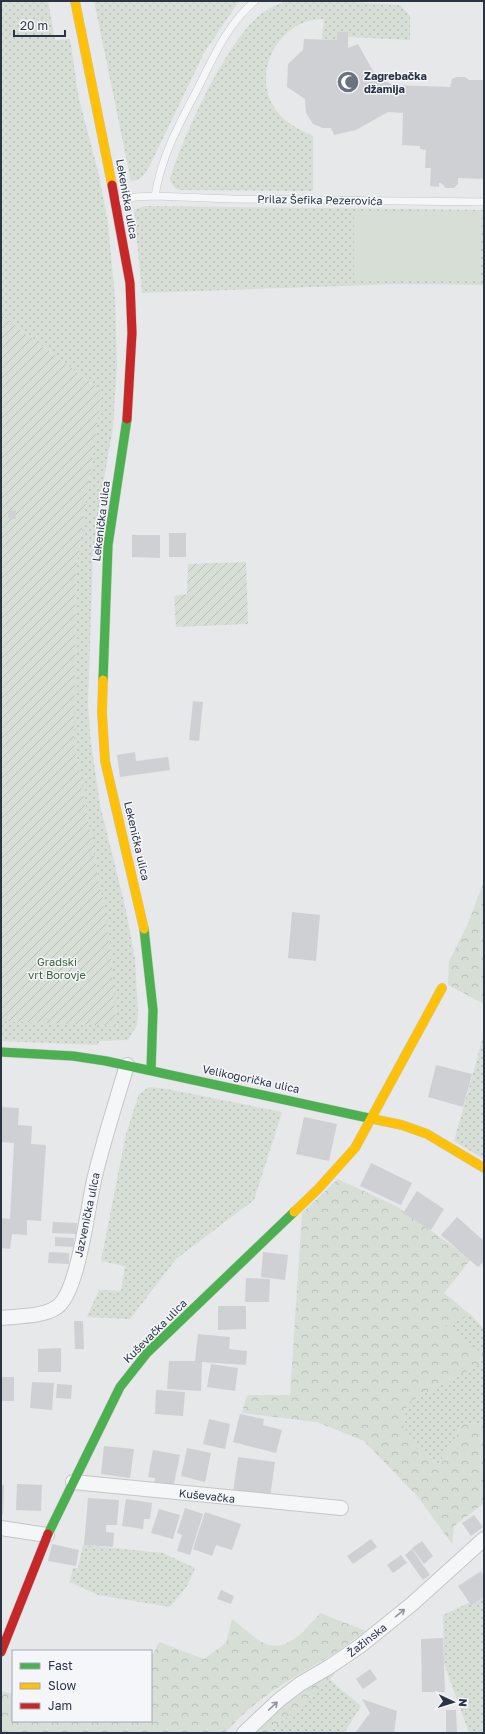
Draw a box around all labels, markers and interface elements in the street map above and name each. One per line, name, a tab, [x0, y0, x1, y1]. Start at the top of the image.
scale bar	[14, 12, 65, 38]
text: 20 m	[20, 18, 48, 33]
mosque icon: Zagrebačka džamija	[335, 69, 361, 95]
place label: Zagrebačka džamija	[364, 69, 427, 95]
street label: Lekenička ulica	[114, 158, 141, 240]
street label: Prilaz Šefika Pezerovića	[257, 192, 383, 207]
street label: Lekenička ulica	[89, 480, 112, 562]
street label: Lekenička ulica	[122, 800, 153, 882]
park label: Gradski vrt Borovje	[28, 955, 86, 981]
street label: Velikogorička ulica	[201, 1062, 301, 1095]
street label: Jazvenička ulica	[71, 1171, 102, 1259]
street label: Kuševačka ulica	[120, 1296, 189, 1365]
street label: Kuševačka	[178, 1486, 236, 1505]
one-way arrow	[395, 1609, 406, 1618]
street label: Žažinska	[344, 1620, 389, 1659]
legend	[12, 1650, 152, 1722]
text: Fast	[48, 1658, 73, 1673]
text: Slow	[48, 1678, 76, 1693]
north arrow	[433, 1682, 473, 1722]
text: Jam	[48, 1698, 72, 1713]
text: N	[457, 1698, 470, 1707]
one-way arrow	[267, 1702, 278, 1711]

